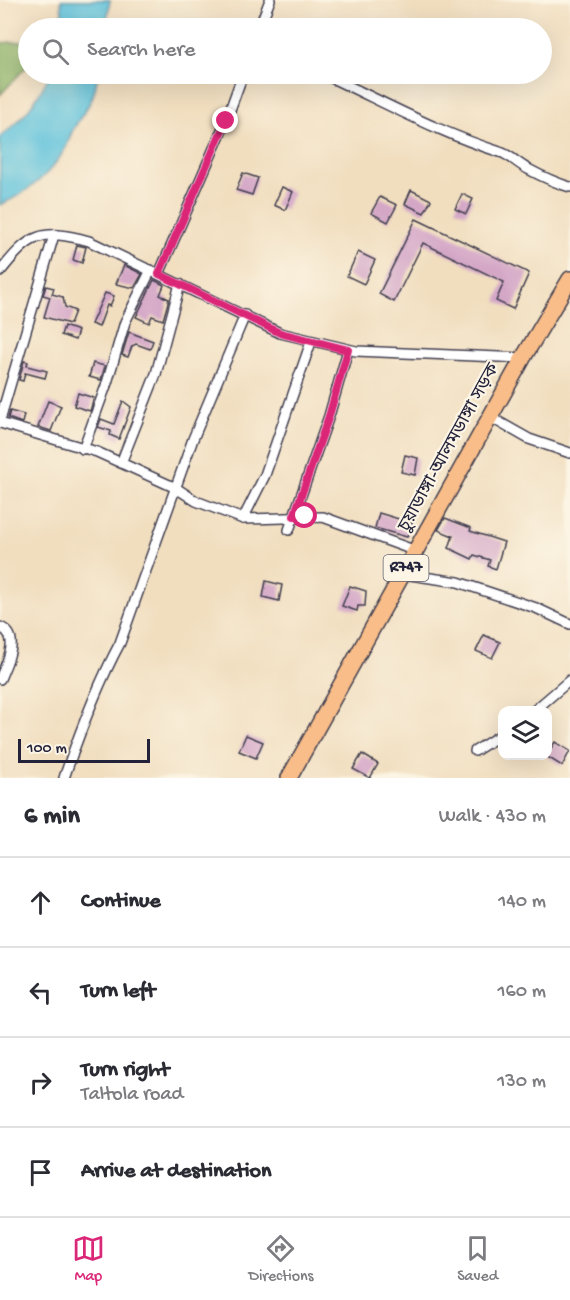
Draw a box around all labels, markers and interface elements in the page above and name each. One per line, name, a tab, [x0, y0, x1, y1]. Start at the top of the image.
search box	[18, 18, 552, 84]
icon: search	[39, 35, 72, 68]
text: Search here	[87, 38, 195, 64]
route end	[212, 107, 238, 133]
street label: চুয়াডাঙ্গা-আলমডাঙ্গা সড়ক	[395, 360, 505, 537]
route start	[291, 502, 317, 528]
road number: R747	[384, 555, 428, 581]
map controls	[498, 706, 552, 760]
button: layers	[498, 706, 552, 760]
scale bar	[18, 736, 150, 764]
text: 100 m	[27, 740, 67, 759]
text: 6 min	[24, 802, 80, 833]
text: Walk · 430 m	[439, 806, 546, 829]
icon: ahead	[24, 886, 57, 919]
text: Continue	[81, 889, 161, 915]
text: 140 m	[498, 891, 546, 914]
icon: left	[24, 976, 57, 1009]
text: Turn left	[81, 979, 155, 1005]
text: 160 m	[497, 981, 546, 1004]
text: Turn right	[81, 1058, 169, 1084]
icon: right	[24, 1066, 57, 1099]
text: 130 m	[497, 1071, 546, 1094]
text: Taltola road	[81, 1084, 183, 1107]
icon: arrive	[24, 1156, 57, 1189]
text: Arrive at destination	[81, 1159, 271, 1185]
tab: Map	[72, 1232, 105, 1287]
tab: Directions	[248, 1232, 314, 1287]
tab: Saved	[457, 1232, 498, 1287]

